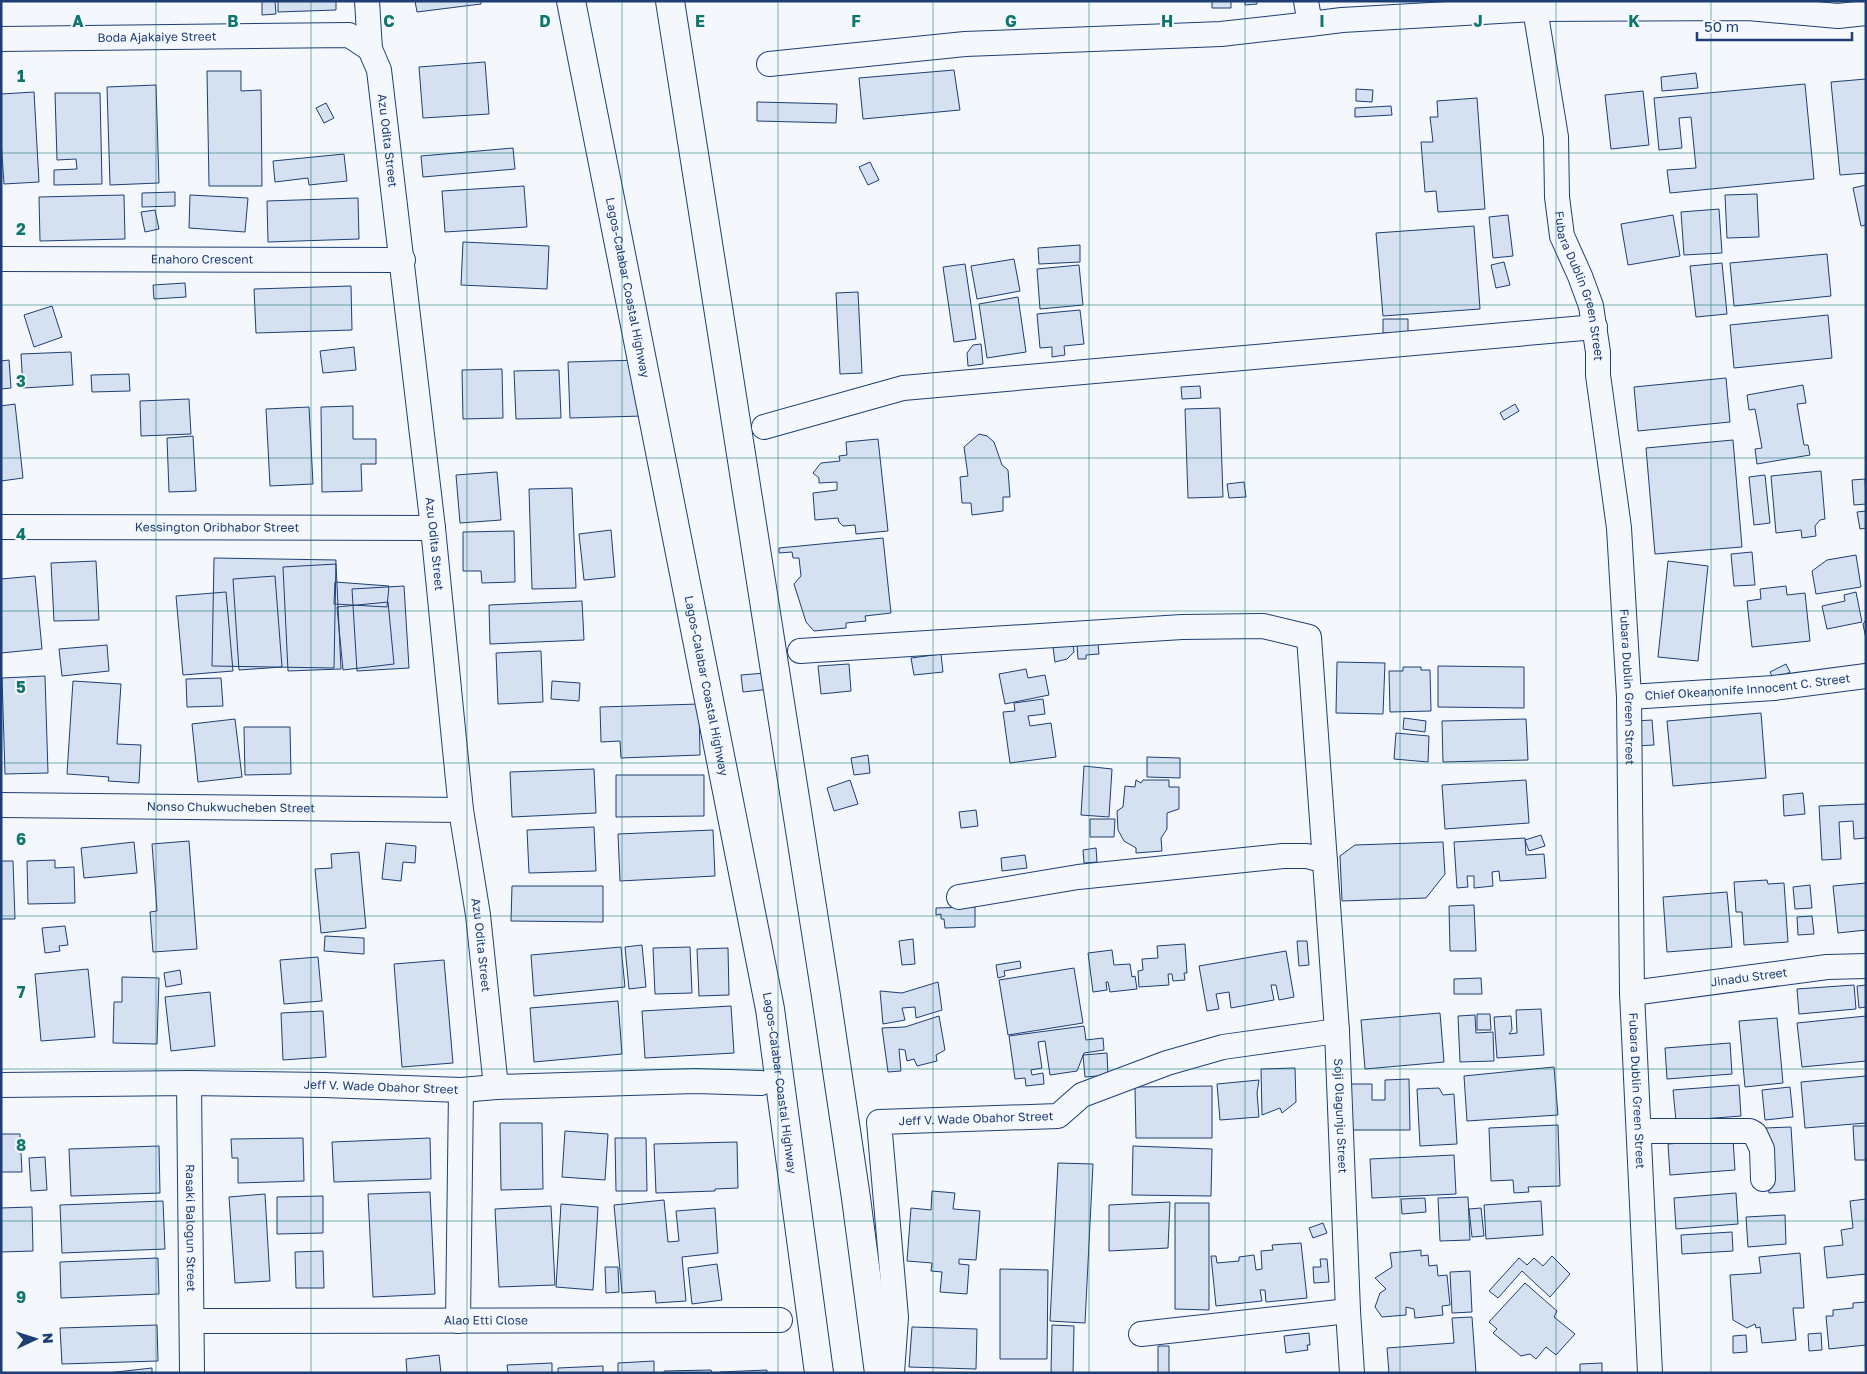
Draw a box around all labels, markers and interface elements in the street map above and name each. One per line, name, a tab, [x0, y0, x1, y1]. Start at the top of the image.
scale bar	[1697, 10, 1852, 42]
text: A	[72, 11, 84, 31]
text: B	[227, 11, 239, 31]
text: C	[383, 11, 395, 31]
text: D	[539, 11, 551, 31]
text: E	[695, 11, 705, 31]
text: F	[851, 11, 861, 31]
text: G	[1005, 11, 1017, 31]
text: H	[1161, 11, 1173, 31]
text: I	[1319, 11, 1325, 31]
text: J	[1473, 11, 1483, 31]
text: K	[1628, 11, 1640, 31]
text: 50 m	[1704, 17, 1739, 35]
street label: Boda Ajakaiye Street	[97, 29, 217, 45]
text: 1	[17, 66, 25, 86]
street label: Azu Odita Street	[375, 93, 401, 188]
street label: Lagos-Calabar Coastal Highway	[603, 196, 653, 379]
street label: Fubara Dublin Green Street	[1552, 210, 1606, 361]
text: 2	[16, 219, 26, 239]
street label: Enahoro Crescent	[151, 251, 253, 267]
text: 3	[16, 371, 26, 391]
street label: Azu Odita Street	[422, 496, 447, 592]
street label: Kessington Oribhabor Street	[135, 519, 299, 535]
text: 4	[16, 524, 26, 544]
street label: Lagos-Calabar Coastal Highway	[682, 594, 732, 777]
street label: Fubara Dublin Green Street	[1617, 608, 1638, 765]
street label: Chief Okeanonife Innocent C. Street	[1644, 670, 1851, 703]
text: 5	[16, 677, 26, 697]
street label: Nonso Chukwucheben Street	[147, 799, 315, 815]
text: 6	[16, 829, 26, 849]
street label: Azu Odita Street	[468, 897, 494, 993]
street label: Jinadu Street	[1710, 964, 1788, 989]
text: 7	[17, 982, 26, 1002]
street label: Lagos-Calabar Coastal Highway	[760, 991, 800, 1175]
street label: Fubara Dublin Green Street	[1626, 1012, 1648, 1169]
street label: Soji Olagunju Street	[1331, 1058, 1351, 1174]
street label: Jeff V. Wade Obahor Street	[303, 1077, 459, 1097]
street label: Jeff V. Wade Obahor Street	[898, 1108, 1054, 1128]
text: 8	[16, 1135, 26, 1155]
street label: Rasaki Balogun Street	[183, 1164, 199, 1292]
text: 9	[16, 1287, 26, 1307]
street label: Alao Etti Close	[444, 1312, 528, 1328]
north arrow	[10, 1314, 60, 1364]
text: N	[40, 1332, 57, 1344]

